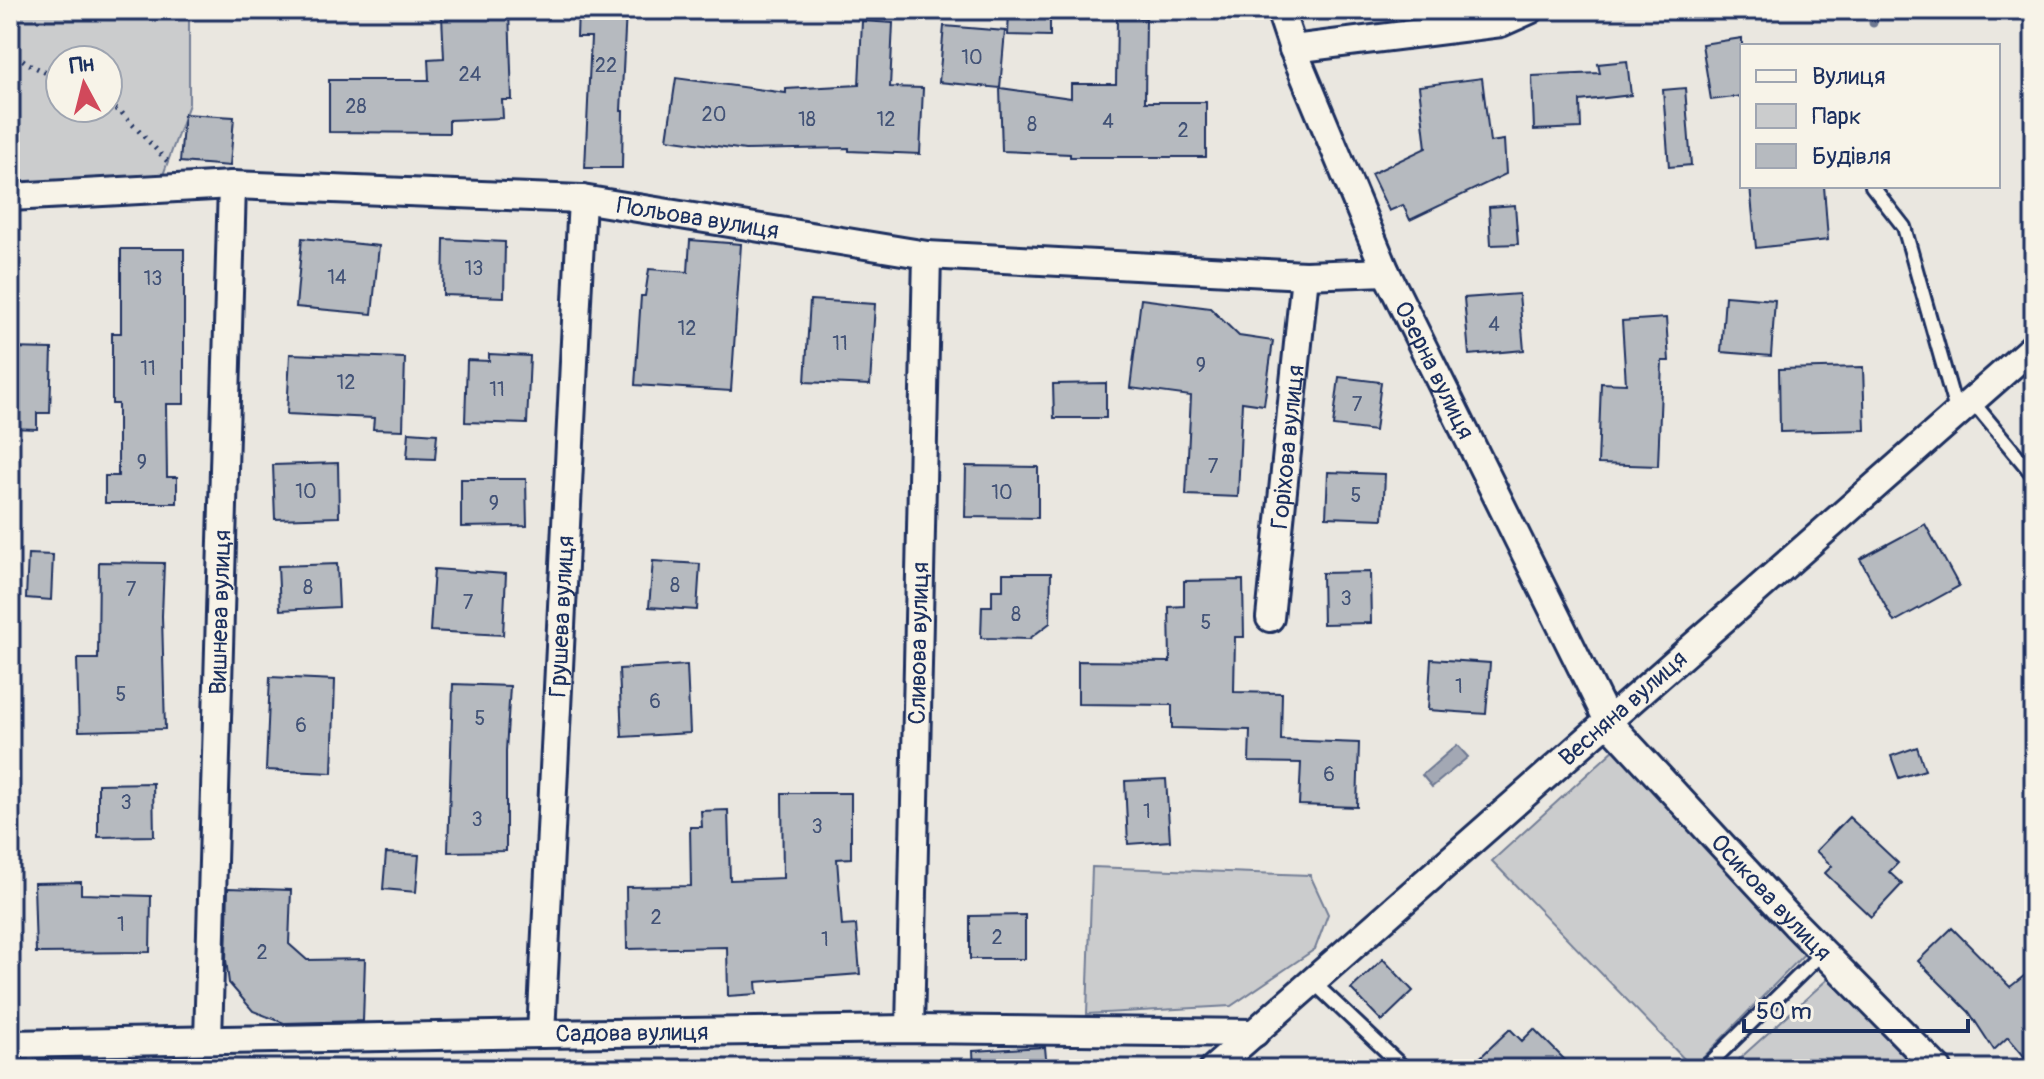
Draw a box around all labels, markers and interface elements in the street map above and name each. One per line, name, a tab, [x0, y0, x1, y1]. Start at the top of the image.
north arrow	[44, 44, 124, 124]
legend	[1740, 44, 2000, 188]
house number: 10	[961, 45, 983, 70]
text: Пн	[68, 50, 95, 81]
house number: 22	[595, 53, 617, 78]
house number: 24	[459, 62, 482, 87]
text: Вулиця	[1812, 62, 1885, 91]
house number: 28	[345, 94, 367, 119]
house number: 20	[702, 102, 726, 127]
text: Парк	[1812, 102, 1861, 131]
house number: 18	[798, 107, 816, 132]
house number: 12	[877, 107, 896, 132]
house number: 4	[1102, 109, 1114, 134]
house number: 8	[1027, 112, 1037, 137]
house number: 2	[1177, 118, 1189, 143]
text: Будівля	[1812, 142, 1891, 171]
street label: Польова вулиця	[615, 191, 781, 246]
house number: 13	[465, 256, 483, 281]
house number: 14	[327, 265, 347, 290]
house number: 13	[144, 266, 162, 291]
street label: Озерна вулиця	[1388, 296, 1480, 444]
house number: 4	[1488, 312, 1500, 337]
house number: 12	[678, 316, 697, 341]
house number: 11	[832, 331, 848, 356]
house number: 9	[1196, 353, 1206, 378]
house number: 11	[140, 356, 156, 381]
street label: Горіхова вулиця	[1265, 363, 1311, 530]
house number: 12	[337, 370, 356, 395]
house number: 11	[489, 377, 505, 402]
house number: 7	[1352, 392, 1363, 417]
house number: 9	[137, 450, 147, 475]
house number: 7	[1208, 454, 1219, 479]
house number: 10	[295, 479, 317, 504]
house number: 10	[991, 480, 1013, 505]
house number: 5	[1351, 483, 1361, 508]
house number: 9	[489, 491, 499, 516]
street label: Вишнева вулиця	[204, 529, 237, 695]
street label: Грушева вулиця	[544, 535, 580, 698]
street label: Сливова вулиця	[903, 561, 935, 725]
house number: 8	[670, 573, 680, 598]
house number: 8	[303, 575, 313, 600]
house number: 7	[126, 577, 137, 602]
house number: 3	[1340, 586, 1352, 611]
house number: 7	[463, 590, 474, 615]
house number: 8	[1011, 602, 1021, 627]
house number: 5	[1201, 610, 1211, 635]
street label: Весняна вулиця	[1553, 644, 1693, 773]
house number: 1	[1455, 674, 1463, 699]
house number: 5	[116, 682, 126, 707]
house number: 6	[649, 689, 661, 714]
house number: 5	[475, 706, 485, 731]
house number: 6	[295, 713, 307, 738]
house number: 6	[1323, 762, 1335, 787]
house number: 3	[120, 790, 132, 815]
house number: 1	[1143, 799, 1151, 824]
house number: 3	[471, 807, 483, 832]
house number: 3	[811, 814, 823, 839]
street label: Осикова вулиця	[1704, 828, 1837, 967]
house number: 2	[650, 905, 662, 930]
house number: 1	[117, 912, 125, 937]
house number: 2	[991, 925, 1003, 950]
house number: 1	[821, 927, 829, 952]
house number: 2	[256, 940, 268, 965]
scale bar	[1744, 983, 1968, 1033]
text: 50 m	[1756, 997, 1812, 1026]
street label: Садова вулиця	[555, 1018, 709, 1049]

